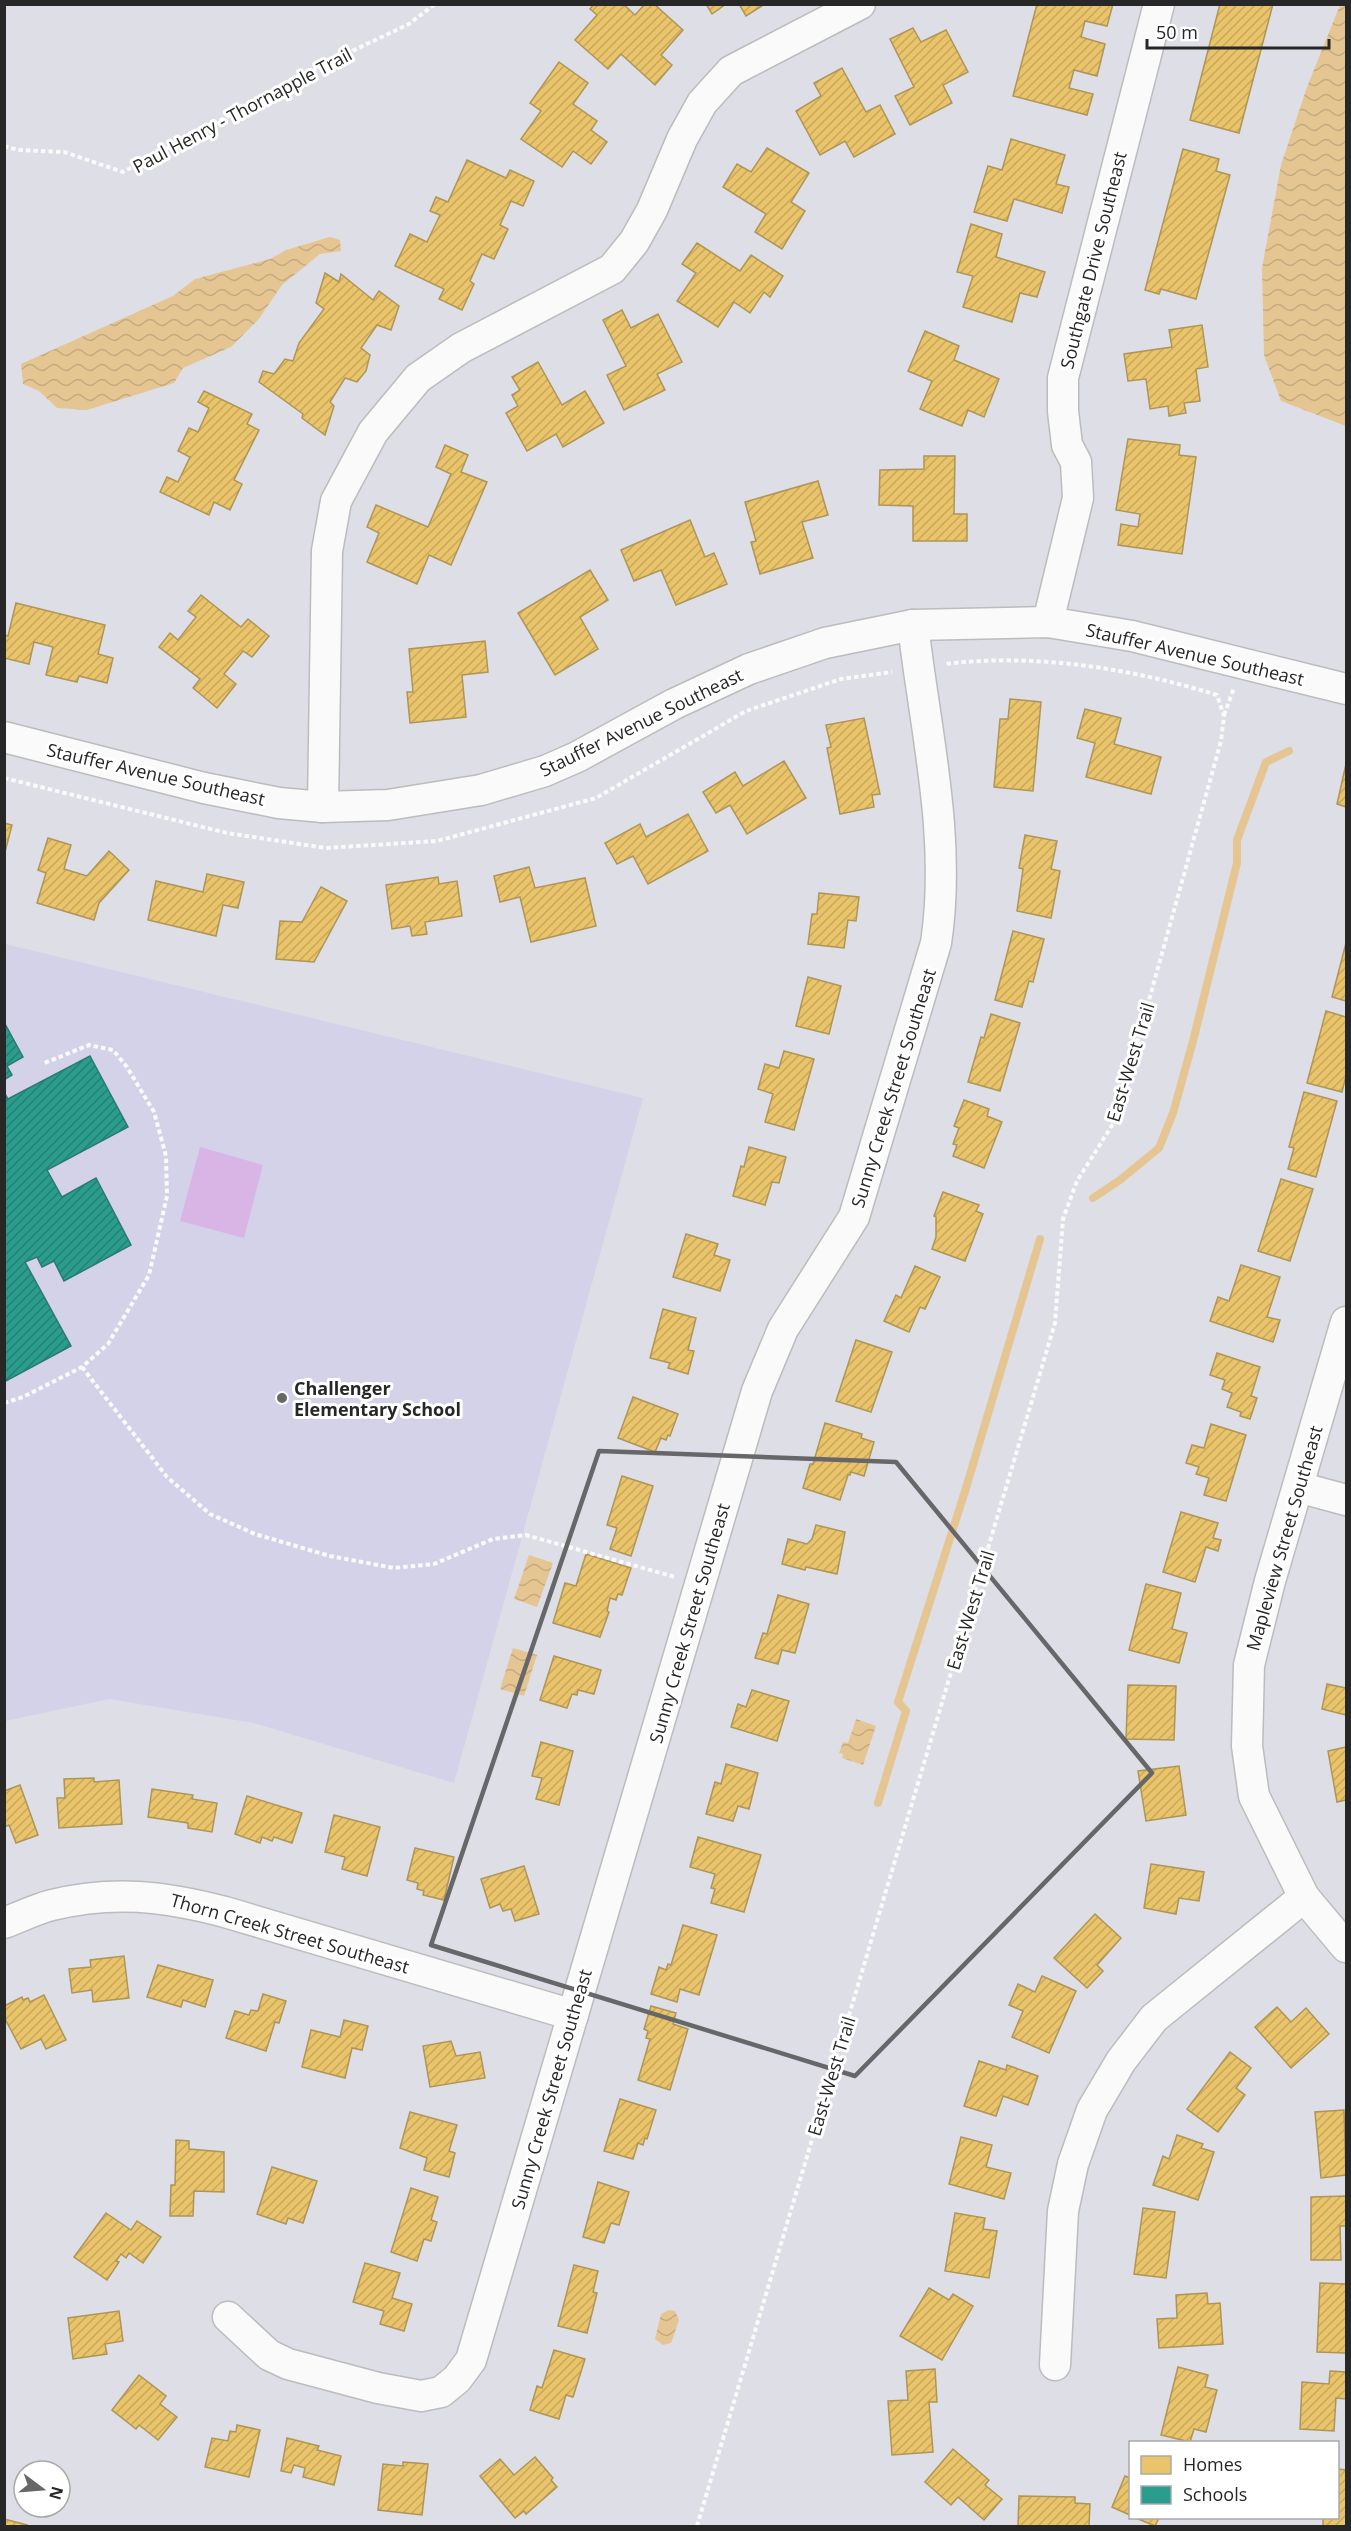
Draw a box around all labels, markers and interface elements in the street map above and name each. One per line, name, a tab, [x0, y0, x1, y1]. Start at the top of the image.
scale bar	[1147, 12, 1328, 50]
text: 50 m	[1156, 20, 1198, 44]
street label: Paul Henry - Thornapple Trail	[128, 42, 356, 178]
street label: Southgate Drive Southeast	[1054, 149, 1132, 371]
street label: Stauffer Avenue Southeast	[1084, 617, 1306, 691]
street label: Stauffer Avenue Southeast	[535, 662, 747, 782]
street label: Stauffer Avenue Southeast	[45, 737, 267, 811]
street label: Sunny Creek Street Southeast	[845, 965, 941, 1211]
street label: East-West Trail	[1100, 999, 1160, 1125]
place label: Challenger Elementary School	[294, 1376, 461, 1421]
marker: Challenger Elementary School	[275, 1391, 289, 1405]
street label: Mapleview Street Southeast	[1240, 1423, 1328, 1653]
street label: Sunny Creek Street Southeast	[643, 1500, 735, 1746]
street label: East-West Trail	[940, 1547, 1000, 1673]
street label: Thorn Creek Street Southeast	[168, 1887, 412, 1979]
street label: Sunny Creek Street Southeast	[505, 1966, 597, 2212]
street label: East-West Trail	[801, 2013, 861, 2139]
legend	[1129, 2441, 1339, 2519]
text: Homes	[1183, 2452, 1242, 2476]
north arrow	[12, 2459, 72, 2519]
text: Schools	[1183, 2482, 1247, 2506]
text: N	[44, 2484, 69, 2502]

